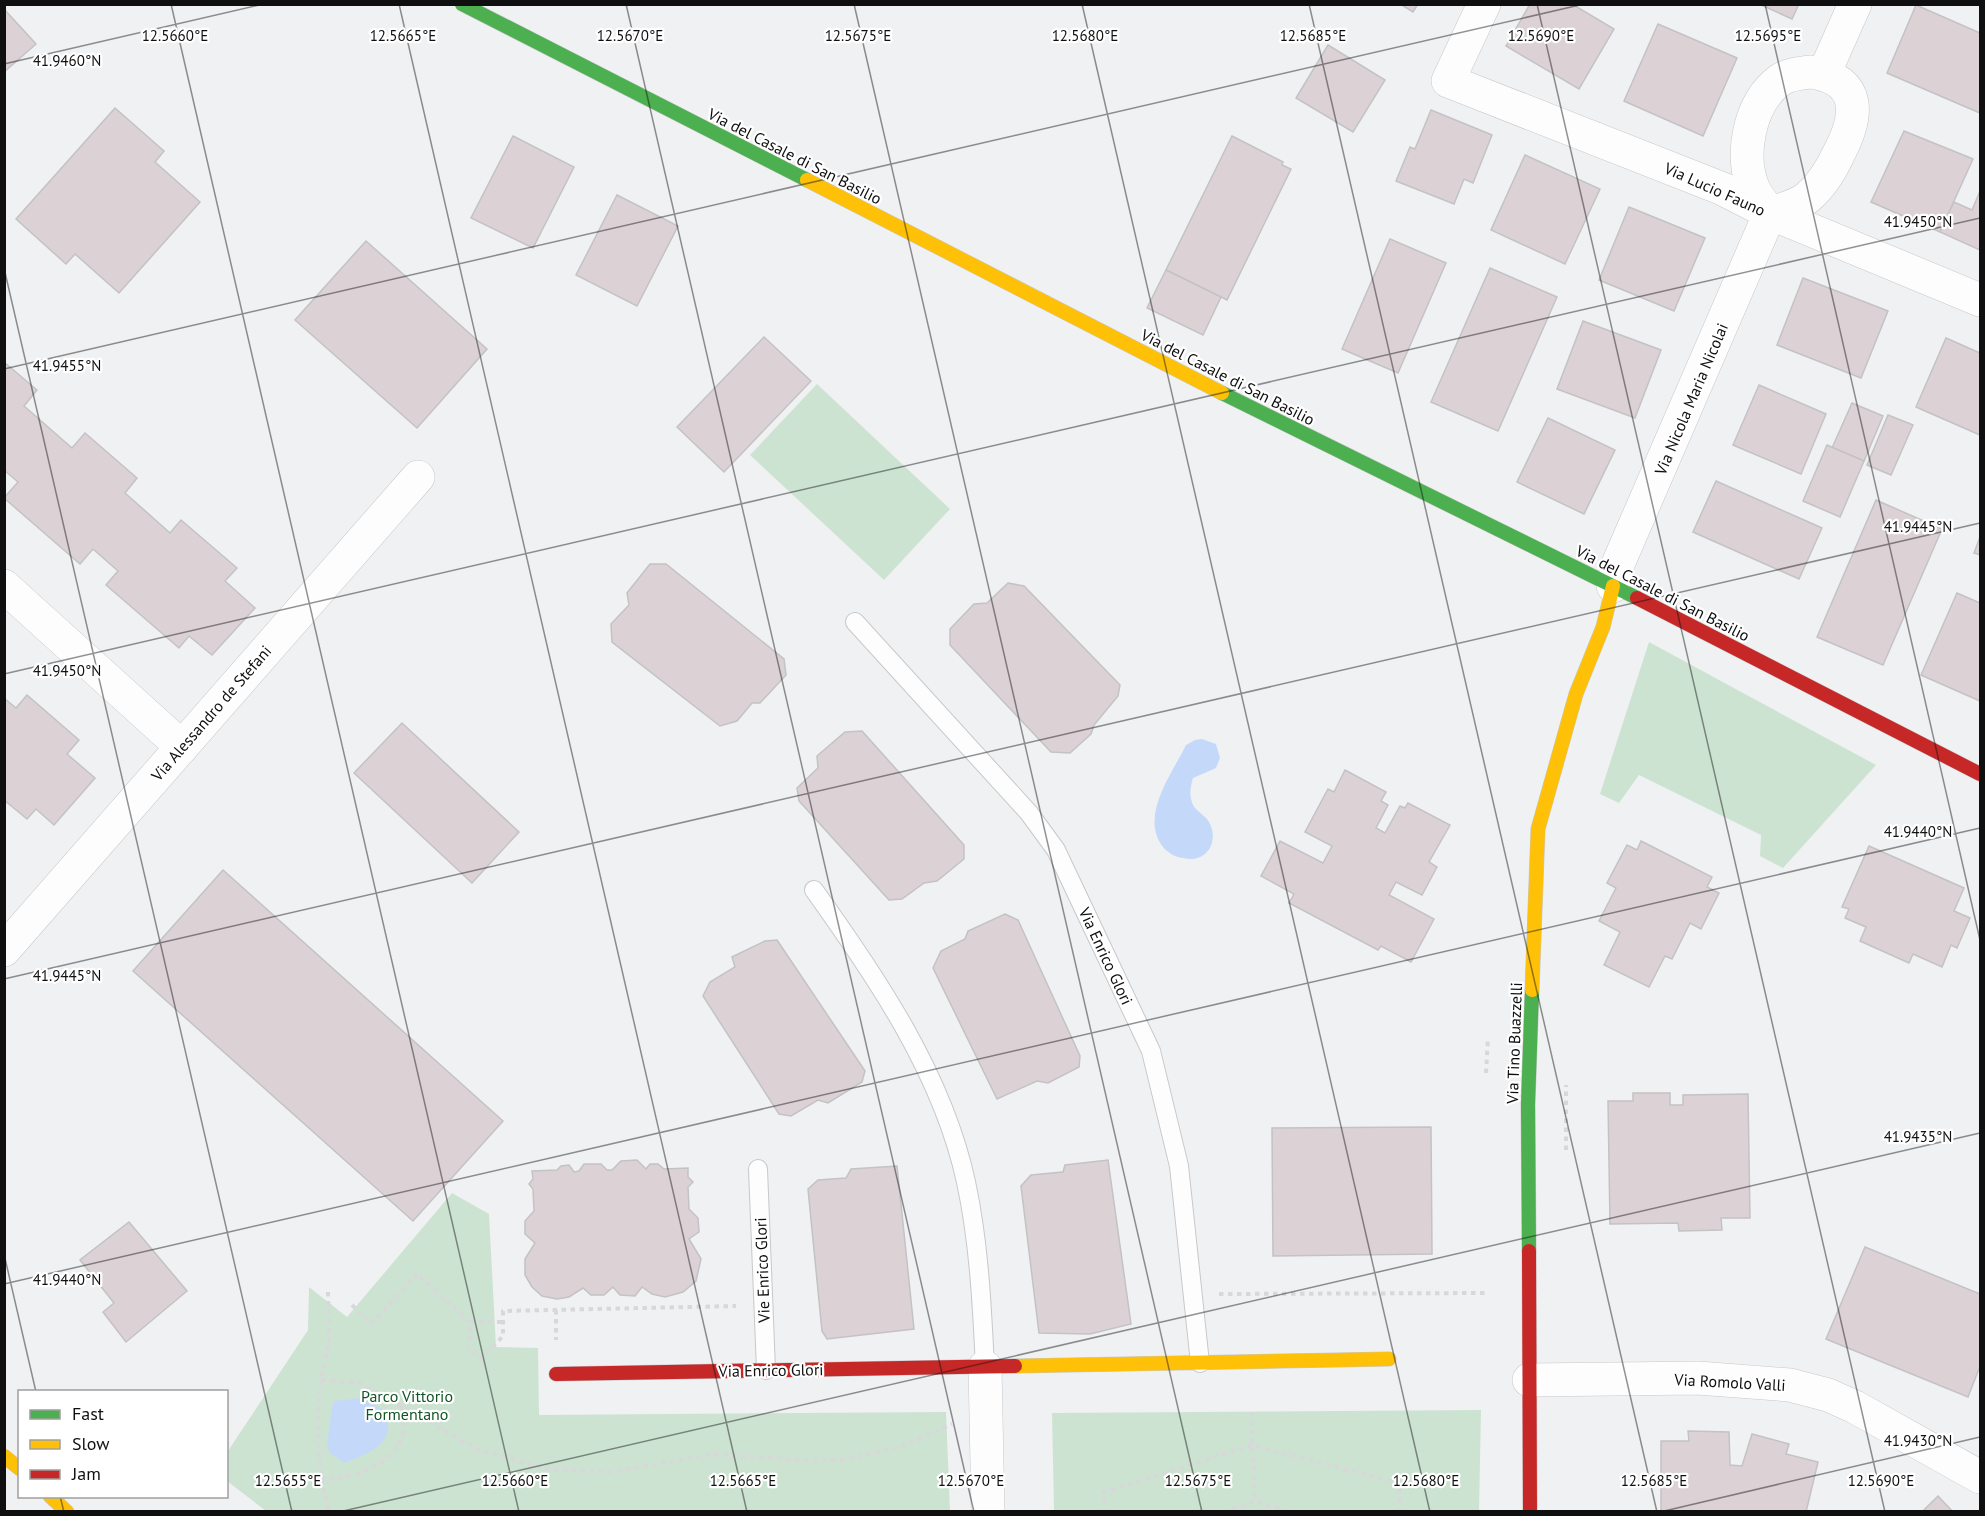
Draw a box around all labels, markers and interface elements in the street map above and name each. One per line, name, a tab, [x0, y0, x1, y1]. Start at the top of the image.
text: 12.5660°E	[142, 26, 208, 45]
text: 12.5665°E	[370, 26, 436, 45]
text: 12.5670°E	[597, 26, 663, 45]
text: 12.5675°E	[825, 26, 891, 45]
text: 12.5680°E	[1052, 26, 1118, 45]
text: 12.5685°E	[1280, 26, 1346, 45]
text: 12.5690°E	[1508, 26, 1574, 45]
text: 12.5695°E	[1735, 26, 1801, 45]
text: 41.9460°N	[33, 51, 101, 70]
street label: Via del Casale di San Basilio	[704, 103, 885, 209]
street label: Via Lucio Fauno	[1660, 157, 1769, 220]
text: 41.9450°N	[1884, 212, 1952, 231]
street label: Via Nicola Maria Nicolai	[1650, 320, 1732, 479]
street label: Via del Casale di San Basilio	[1137, 324, 1318, 430]
text: 41.9455°N	[33, 356, 101, 375]
text: 41.9445°N	[1884, 517, 1952, 536]
street label: Via del Casale di San Basilio	[1572, 540, 1753, 646]
street label: Via Alessandro de Stefani	[146, 641, 275, 786]
text: 41.9450°N	[33, 661, 101, 680]
text: 41.9440°N	[1884, 822, 1952, 841]
street label: Via Enrico Glori	[1074, 903, 1137, 1008]
text: 41.9445°N	[33, 966, 101, 985]
street label: Via Tino Buazzelli	[1502, 982, 1526, 1105]
text: 41.9435°N	[1884, 1127, 1952, 1146]
street label: Vie Enrico Glori	[750, 1217, 774, 1324]
text: 41.9440°N	[33, 1270, 101, 1289]
street label: Via Enrico Glori	[717, 1359, 824, 1381]
street label: Via Romolo Valli	[1673, 1369, 1786, 1395]
park label: Parco Vittorio Formentano	[361, 1386, 453, 1424]
legend	[18, 1390, 228, 1498]
text: Fast	[72, 1402, 104, 1425]
text: 41.9430°N	[1884, 1431, 1952, 1450]
text: Slow	[72, 1432, 110, 1455]
text: Jam	[71, 1462, 101, 1485]
text: 12.5655°E	[255, 1471, 321, 1490]
text: 12.5660°E	[482, 1471, 548, 1490]
text: 12.5665°E	[710, 1471, 776, 1490]
text: 12.5670°E	[938, 1471, 1004, 1490]
text: 12.5675°E	[1165, 1471, 1231, 1490]
text: 12.5680°E	[1393, 1471, 1459, 1490]
text: 12.5685°E	[1621, 1471, 1687, 1490]
text: 12.5690°E	[1848, 1471, 1914, 1490]

